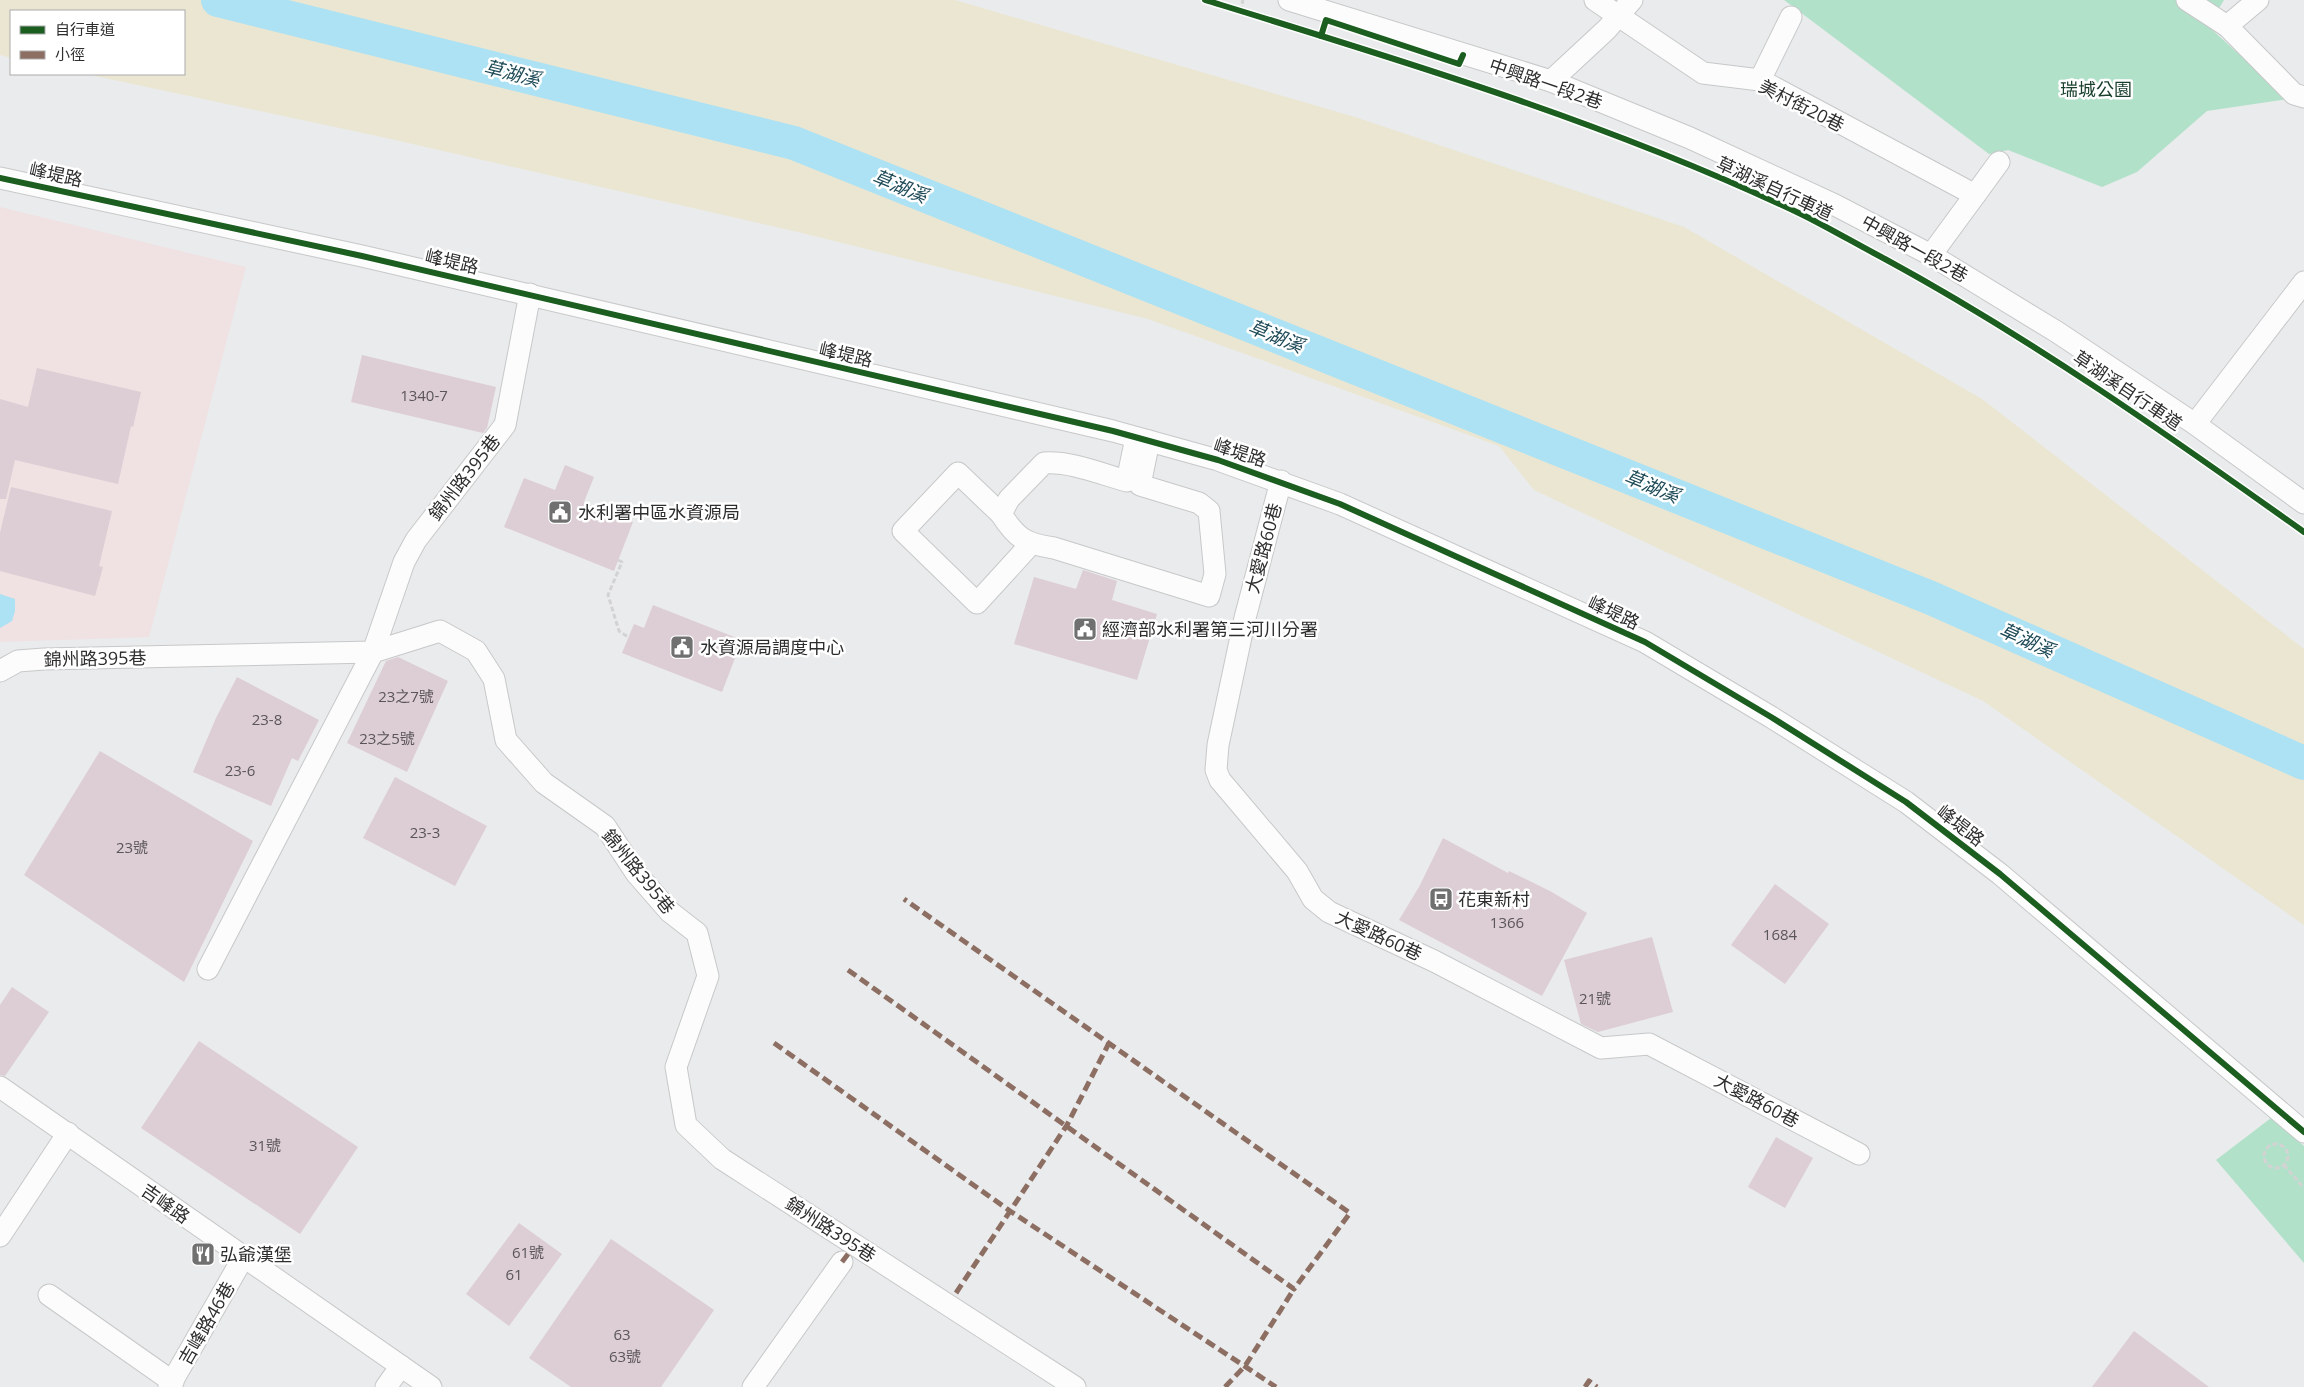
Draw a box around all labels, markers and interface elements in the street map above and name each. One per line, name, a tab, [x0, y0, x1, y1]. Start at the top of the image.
legend	[10, 10, 185, 75]
text: 自行車道	[55, 19, 115, 39]
text: 小徑	[55, 44, 85, 64]
street label: 中興路一段2巷	[1486, 52, 1606, 114]
water label: 草湖溪	[481, 53, 546, 93]
street label: 美村街20巷	[1755, 73, 1849, 137]
park label: 瑞城公園	[2060, 77, 2132, 101]
street label: 草湖溪自行車道	[1713, 150, 1837, 226]
street label: 峰堤路	[27, 157, 85, 191]
water label: 草湖溪	[869, 163, 934, 210]
street label: 中興路一段2巷	[1857, 209, 1973, 287]
street label: 峰堤路	[423, 243, 481, 279]
water label: 草湖溪	[1245, 313, 1310, 360]
street label: 峰堤路	[817, 336, 875, 372]
street label: 草湖溪自行車道	[2069, 345, 2187, 435]
house number: 1340-7	[400, 385, 448, 405]
street label: 錦州路395巷	[423, 429, 505, 525]
street label: 峰堤路	[1211, 432, 1269, 472]
water label: 草湖溪	[1621, 463, 1686, 510]
public building icon: 水利署中區水資源局	[547, 499, 573, 525]
place label: 水利署中區水資源局	[578, 500, 740, 524]
street label: 大愛路60巷	[1239, 500, 1287, 596]
street label: 峰堤路	[1584, 590, 1644, 634]
public building icon: 經濟部水利署第三河川分署	[1072, 616, 1098, 642]
place label: 經濟部水利署第三河川分署	[1102, 617, 1318, 641]
water label: 草湖溪	[1996, 617, 2061, 665]
public building icon: 水資源局調度中心	[669, 634, 695, 660]
place label: 水資源局調度中心	[700, 635, 844, 659]
street label: 錦州路395巷	[43, 645, 147, 671]
house number: 23之7號	[378, 686, 434, 706]
house number: 23-8	[252, 709, 282, 729]
house number: 23之5號	[359, 728, 415, 748]
house number: 23-6	[225, 760, 255, 780]
street label: 峰堤路	[1932, 799, 1990, 851]
house number: 23-3	[410, 822, 440, 842]
street label: 錦州路395巷	[597, 823, 681, 919]
house number: 23號	[116, 837, 148, 857]
bus stop icon: 花東新村	[1428, 886, 1454, 912]
place label: 花東新村	[1458, 887, 1530, 911]
street label: 大愛路60巷	[1332, 905, 1426, 965]
house number: 1366	[1490, 912, 1524, 932]
house number: 1684	[1763, 924, 1798, 944]
house number: 21號	[1579, 988, 1611, 1008]
street label: 大愛路60巷	[1710, 1068, 1804, 1132]
house number: 31號	[249, 1135, 281, 1155]
street label: 吉峰路	[137, 1178, 195, 1228]
street label: 錦州路395巷	[781, 1191, 881, 1267]
restaurant icon: 弘爺漢堡	[190, 1241, 216, 1267]
place label: 弘爺漢堡	[220, 1242, 292, 1266]
house number: 61號	[512, 1242, 544, 1262]
house number: 61	[505, 1264, 523, 1284]
street label: 吉峰路46巷	[172, 1277, 240, 1369]
house number: 63	[613, 1324, 631, 1344]
house number: 63號	[609, 1346, 641, 1366]

